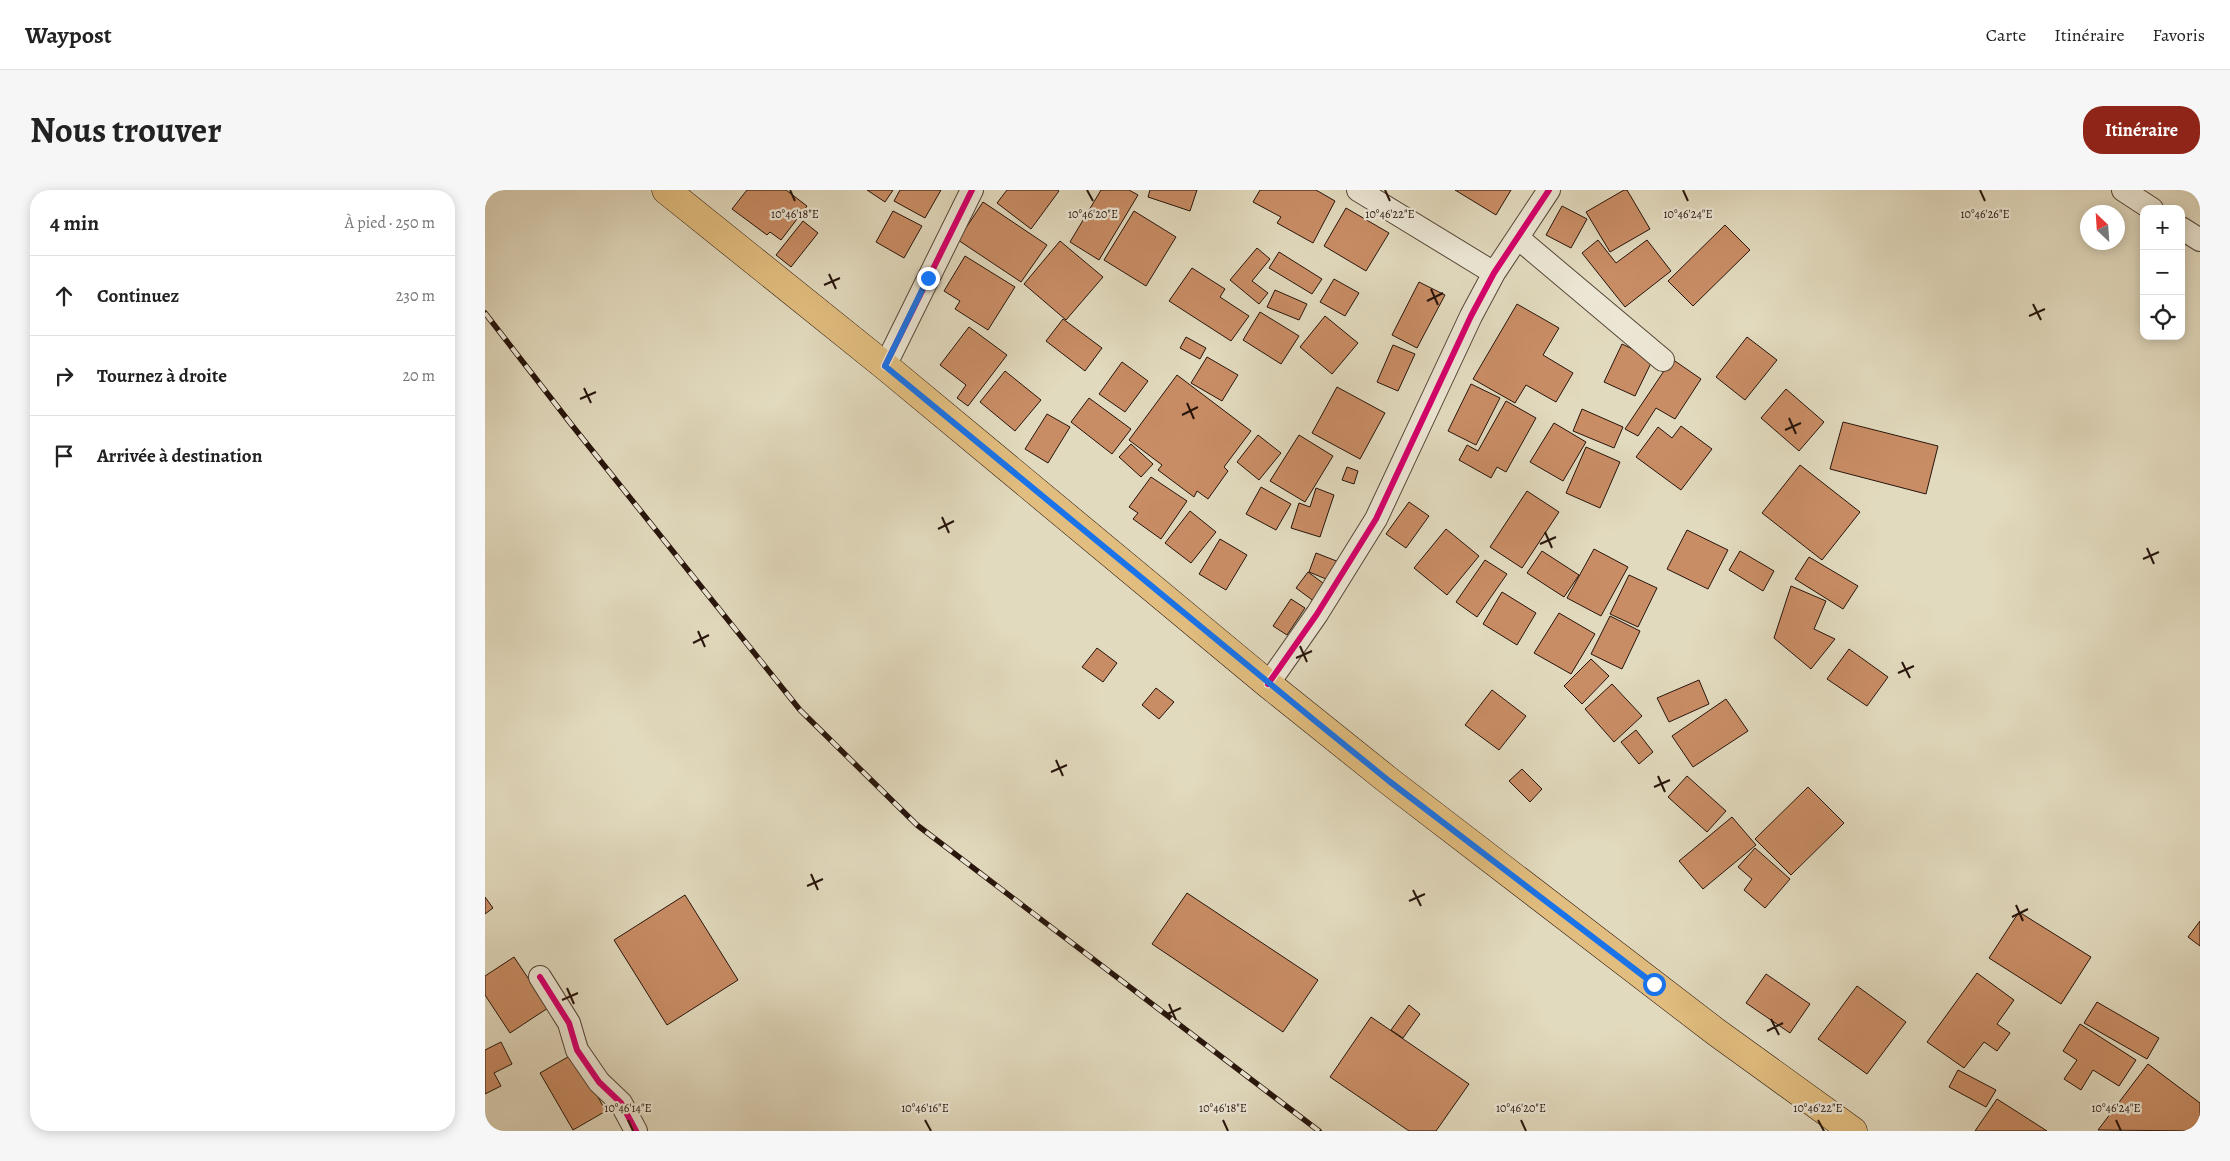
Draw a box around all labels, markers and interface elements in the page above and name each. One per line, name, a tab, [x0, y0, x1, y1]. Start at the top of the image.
text: Waypost	[25, 19, 112, 51]
text: Carte	[1986, 23, 2026, 47]
text: Itinéraire	[2054, 23, 2125, 47]
text: Favoris	[2153, 23, 2205, 47]
text: Nous trouver	[30, 106, 222, 154]
button: Itinéraire	[2083, 106, 2200, 154]
north arrow	[2080, 205, 2125, 250]
map controls	[2140, 205, 2185, 340]
button: +	[2140, 205, 2185, 250]
text: 10°46'18"E	[771, 206, 819, 222]
text: 10°46'20"E	[1068, 206, 1118, 222]
text: 10°46'22"E	[1365, 206, 1415, 222]
text: 10°46'24"E	[1663, 206, 1713, 222]
text: 10°46'26"E	[1960, 206, 2010, 222]
text: 4 min	[50, 209, 99, 237]
text: À pied · 250 m	[345, 212, 435, 234]
button: −	[2140, 250, 2185, 295]
route end	[917, 267, 940, 290]
icon: ahead	[50, 282, 78, 310]
text: Continuez	[97, 283, 179, 309]
text: 230 m	[396, 285, 435, 307]
button: locate	[2140, 295, 2185, 340]
icon: right	[50, 362, 78, 390]
text: Tournez à droite	[97, 363, 227, 389]
text: 20 m	[402, 365, 435, 387]
icon: arrive	[50, 442, 78, 470]
text: Arrivée à destination	[97, 443, 262, 469]
route start	[1643, 973, 1666, 996]
text: 10°46'14"E	[604, 1100, 652, 1116]
text: 10°46'16"E	[901, 1100, 949, 1116]
text: 10°46'18"E	[1199, 1100, 1247, 1116]
text: 10°46'20"E	[1496, 1100, 1546, 1116]
text: 10°46'22"E	[1793, 1100, 1843, 1116]
text: 10°46'24"E	[2091, 1100, 2141, 1116]

